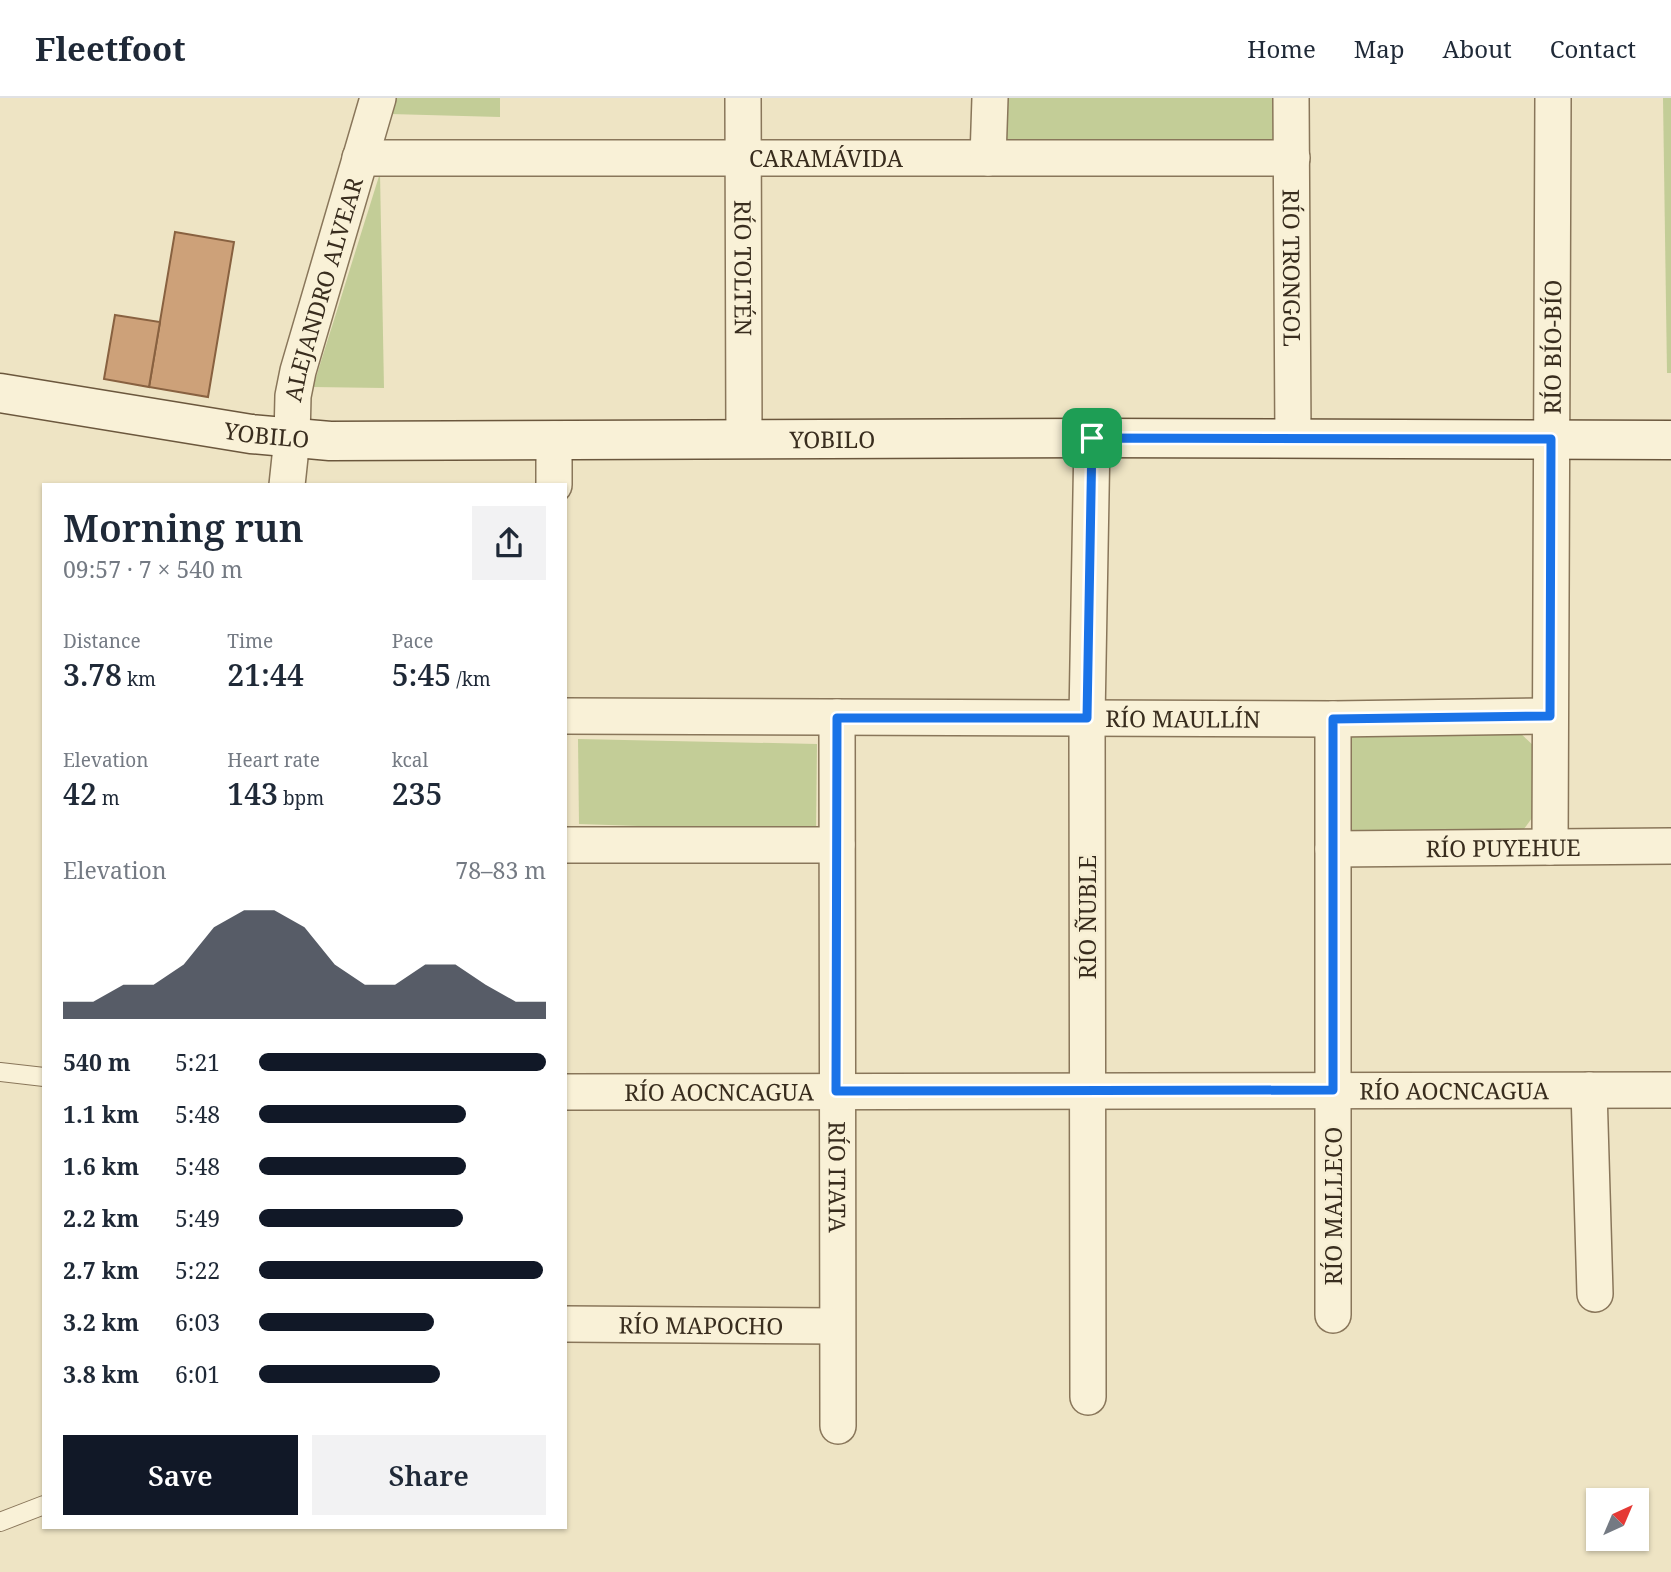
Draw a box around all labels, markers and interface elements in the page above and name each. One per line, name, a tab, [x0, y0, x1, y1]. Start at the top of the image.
text: Fleetfoot	[35, 26, 186, 71]
text: Home	[1247, 32, 1316, 65]
text: Map	[1354, 32, 1405, 65]
text: About	[1443, 32, 1512, 65]
text: Contact	[1550, 32, 1636, 65]
street label: CARAMÁVIDA	[749, 142, 904, 174]
street label: ALEJANDRO ALVEAR	[276, 173, 370, 404]
street label: RÍO TRONGOL	[1276, 189, 1308, 347]
street label: RÍO TOLTÉN	[727, 200, 760, 336]
street label: RÍO BÍO-BÍO	[1536, 279, 1568, 415]
pin	[1062, 408, 1122, 468]
street label: YOBILO	[221, 414, 311, 455]
icon: arrive	[1073, 419, 1111, 457]
street label: YOBILO	[788, 423, 875, 455]
text: Morning run	[63, 501, 304, 553]
button: share	[472, 506, 546, 580]
text: 09:57 · 7 × 540 m	[63, 553, 243, 585]
text: Distance	[63, 628, 141, 654]
text: Time	[227, 628, 273, 654]
text: Pace	[392, 628, 433, 654]
text: 3.78	[63, 654, 122, 695]
text: 21:44	[227, 654, 304, 695]
text: 5:45	[392, 654, 451, 695]
text: km	[122, 666, 156, 692]
text: /km	[451, 666, 491, 692]
street label: RÍO MAULLÍN	[1105, 702, 1261, 735]
text: Elevation	[63, 747, 149, 773]
text: Heart rate	[227, 747, 320, 773]
text: kcal	[392, 747, 428, 773]
text: 42	[63, 773, 97, 814]
text: 143	[227, 773, 278, 814]
text: 235	[392, 773, 442, 814]
text: m	[97, 785, 120, 811]
text: bpm	[278, 785, 324, 811]
street label: RÍO PUYEHUE	[1425, 831, 1581, 864]
text: Elevation	[63, 854, 167, 886]
text: 78–83 m	[455, 854, 546, 886]
street label: RÍO ÑUBLE	[1071, 855, 1103, 979]
text: 540 m	[63, 1046, 131, 1078]
text: 5:21	[175, 1046, 220, 1078]
street label: RÍO AOCNCAGUA	[1359, 1074, 1550, 1107]
street label: RÍO AOCNCAGUA	[624, 1076, 815, 1108]
text: 1.1 km	[63, 1098, 139, 1130]
text: 5:48	[175, 1098, 220, 1130]
street label: RÍO ITATA	[822, 1121, 854, 1234]
street label: RÍO MALLECO	[1317, 1127, 1349, 1285]
text: 1.6 km	[63, 1150, 139, 1182]
text: 5:48	[175, 1150, 220, 1182]
text: 2.2 km	[63, 1202, 139, 1234]
text: 5:49	[175, 1202, 220, 1234]
text: 2.7 km	[63, 1254, 139, 1286]
text: 5:22	[175, 1254, 220, 1286]
text: 3.2 km	[63, 1306, 139, 1338]
text: 6:03	[175, 1306, 220, 1338]
street label: RÍO MAPOCHO	[618, 1308, 784, 1342]
text: 3.8 km	[63, 1358, 139, 1390]
text: 6:01	[175, 1358, 220, 1390]
button: Save	[63, 1435, 298, 1515]
button: Share	[312, 1435, 546, 1515]
north arrow	[1586, 1488, 1648, 1550]
map controls	[1586, 1488, 1649, 1551]

